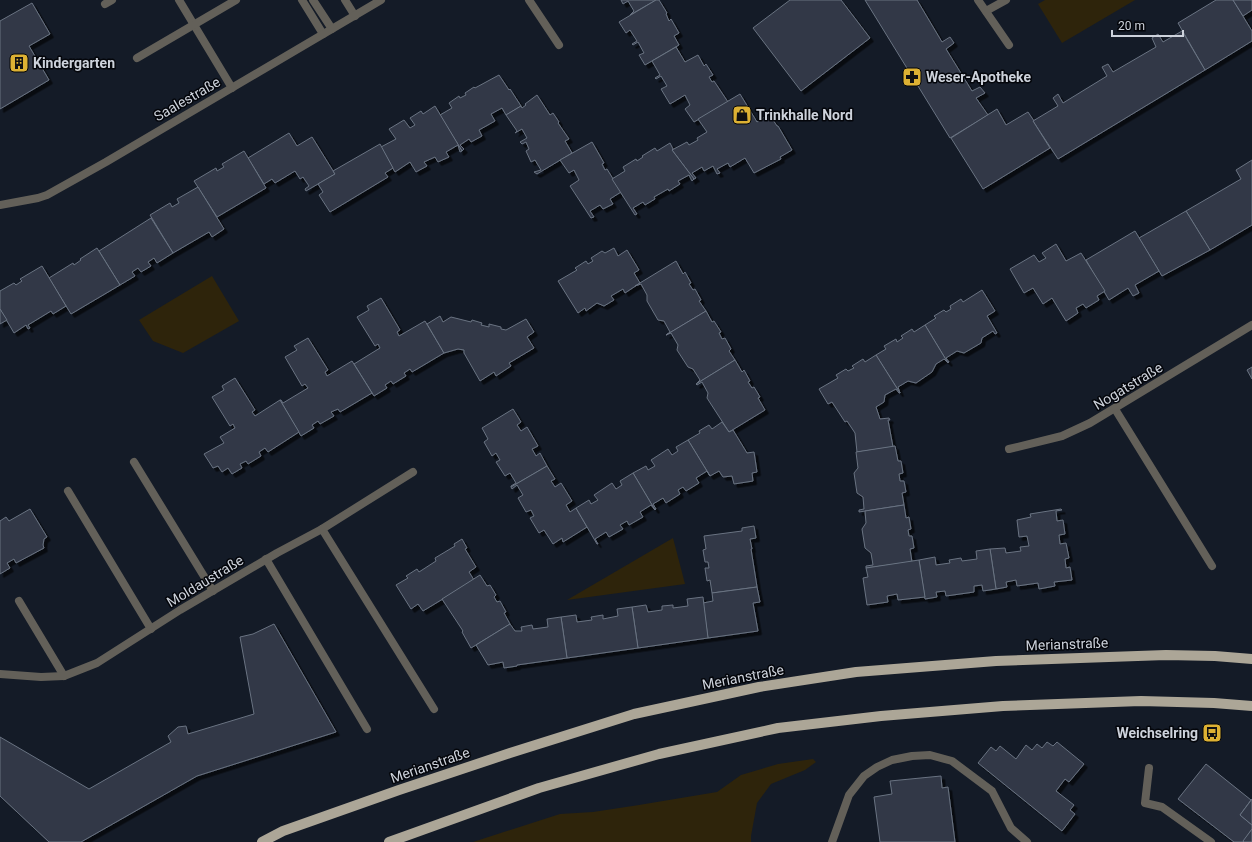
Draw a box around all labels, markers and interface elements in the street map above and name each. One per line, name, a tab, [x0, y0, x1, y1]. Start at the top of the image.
scale bar	[1112, 12, 1183, 38]
text: 20 m	[1118, 19, 1145, 33]
building icon: Kindergarten	[8, 52, 30, 74]
place label: Kindergarten	[33, 55, 115, 71]
pharmacy icon: Weser-Apotheke	[901, 66, 923, 88]
place label: Weser-Apotheke	[926, 69, 1031, 85]
street label: Saalestraße	[151, 74, 223, 124]
shop icon: Trinkhalle Nord	[731, 104, 753, 126]
place label: Trinkhalle Nord	[756, 107, 853, 123]
street label: Nogatstraße	[1091, 359, 1165, 413]
street label: Moldaustraße	[164, 552, 246, 610]
street label: Merianstraße	[1025, 635, 1109, 653]
street label: Merianstraße	[701, 661, 785, 693]
bus stop icon: Weichselring	[1201, 722, 1223, 744]
place label: Weichselring	[1116, 725, 1198, 741]
street label: Merianstraße	[388, 744, 472, 786]

